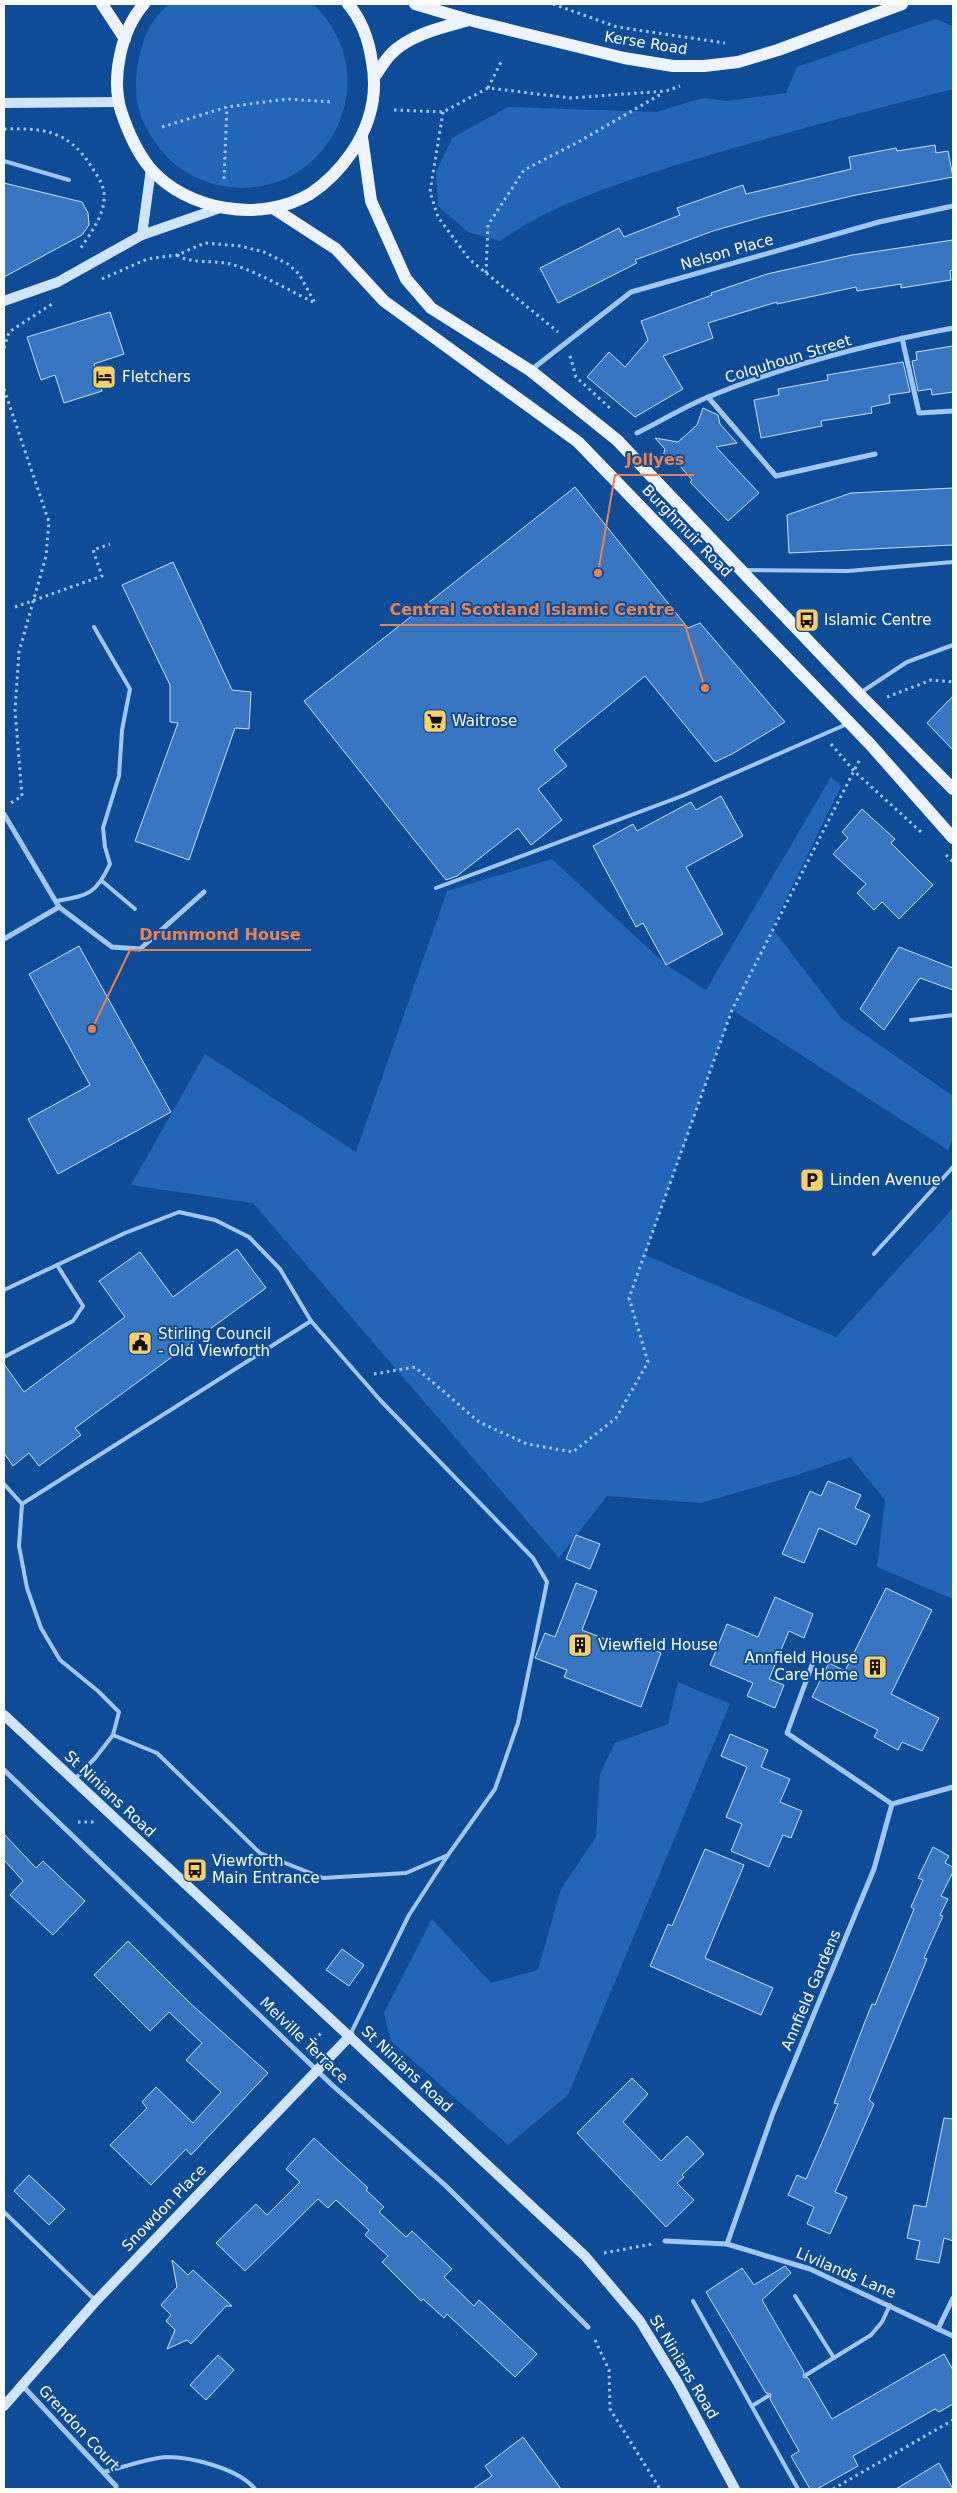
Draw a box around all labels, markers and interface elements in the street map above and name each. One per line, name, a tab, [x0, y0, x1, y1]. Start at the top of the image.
street label: Kerse Road	[603, 28, 689, 58]
street label: Nelson Place	[678, 230, 776, 274]
street label: Colquhoun Street	[723, 331, 853, 387]
hotel icon: Fletchers	[91, 364, 117, 390]
place label: Fletchers	[122, 368, 191, 386]
callout: Jollyes	[615, 444, 694, 475]
text: Jollyes	[625, 450, 684, 469]
street label: Burghmuir Road	[638, 481, 736, 581]
callout: Central Scotland Islamic Centre	[380, 594, 685, 625]
text: Central Scotland Islamic Centre	[389, 600, 675, 619]
bus stop icon: Islamic Centre	[794, 607, 820, 633]
place label: Islamic Centre	[824, 611, 932, 629]
supermarket icon: Waitrose	[422, 708, 448, 734]
place label: Waitrose	[452, 712, 517, 730]
callout: Drummond House	[130, 919, 311, 950]
text: Drummond House	[139, 925, 301, 944]
parking icon: Linden Avenue	[799, 1167, 825, 1193]
place label: Linden Avenue	[830, 1171, 941, 1189]
place label: Stirling Council - Old Viewforth	[158, 1325, 271, 1360]
public building icon: Stirling Council - Old Viewforth	[127, 1330, 153, 1356]
building icon: Viewfield House	[567, 1632, 593, 1658]
place label: Viewfield House	[598, 1636, 718, 1654]
place label: Annfield House Care Home	[745, 1649, 858, 1684]
building icon: Annfield House Care Home	[862, 1654, 888, 1680]
street label: St Ninians Road	[61, 1747, 159, 1841]
place label: Viewforth Main Entrance	[212, 1852, 320, 1887]
bus stop icon: Viewforth Main Entrance	[182, 1857, 208, 1883]
street label: Annfield Gardens	[777, 1927, 845, 2053]
street label: Melville Terrace	[256, 1993, 352, 2087]
street label: St Ninians Road	[358, 2022, 456, 2116]
street label: Snowdon Place	[118, 2161, 210, 2255]
street label: Livilands Lane	[793, 2244, 899, 2302]
street label: St Ninians Road	[646, 2312, 722, 2422]
street label: Grendon Court	[35, 2381, 123, 2475]

